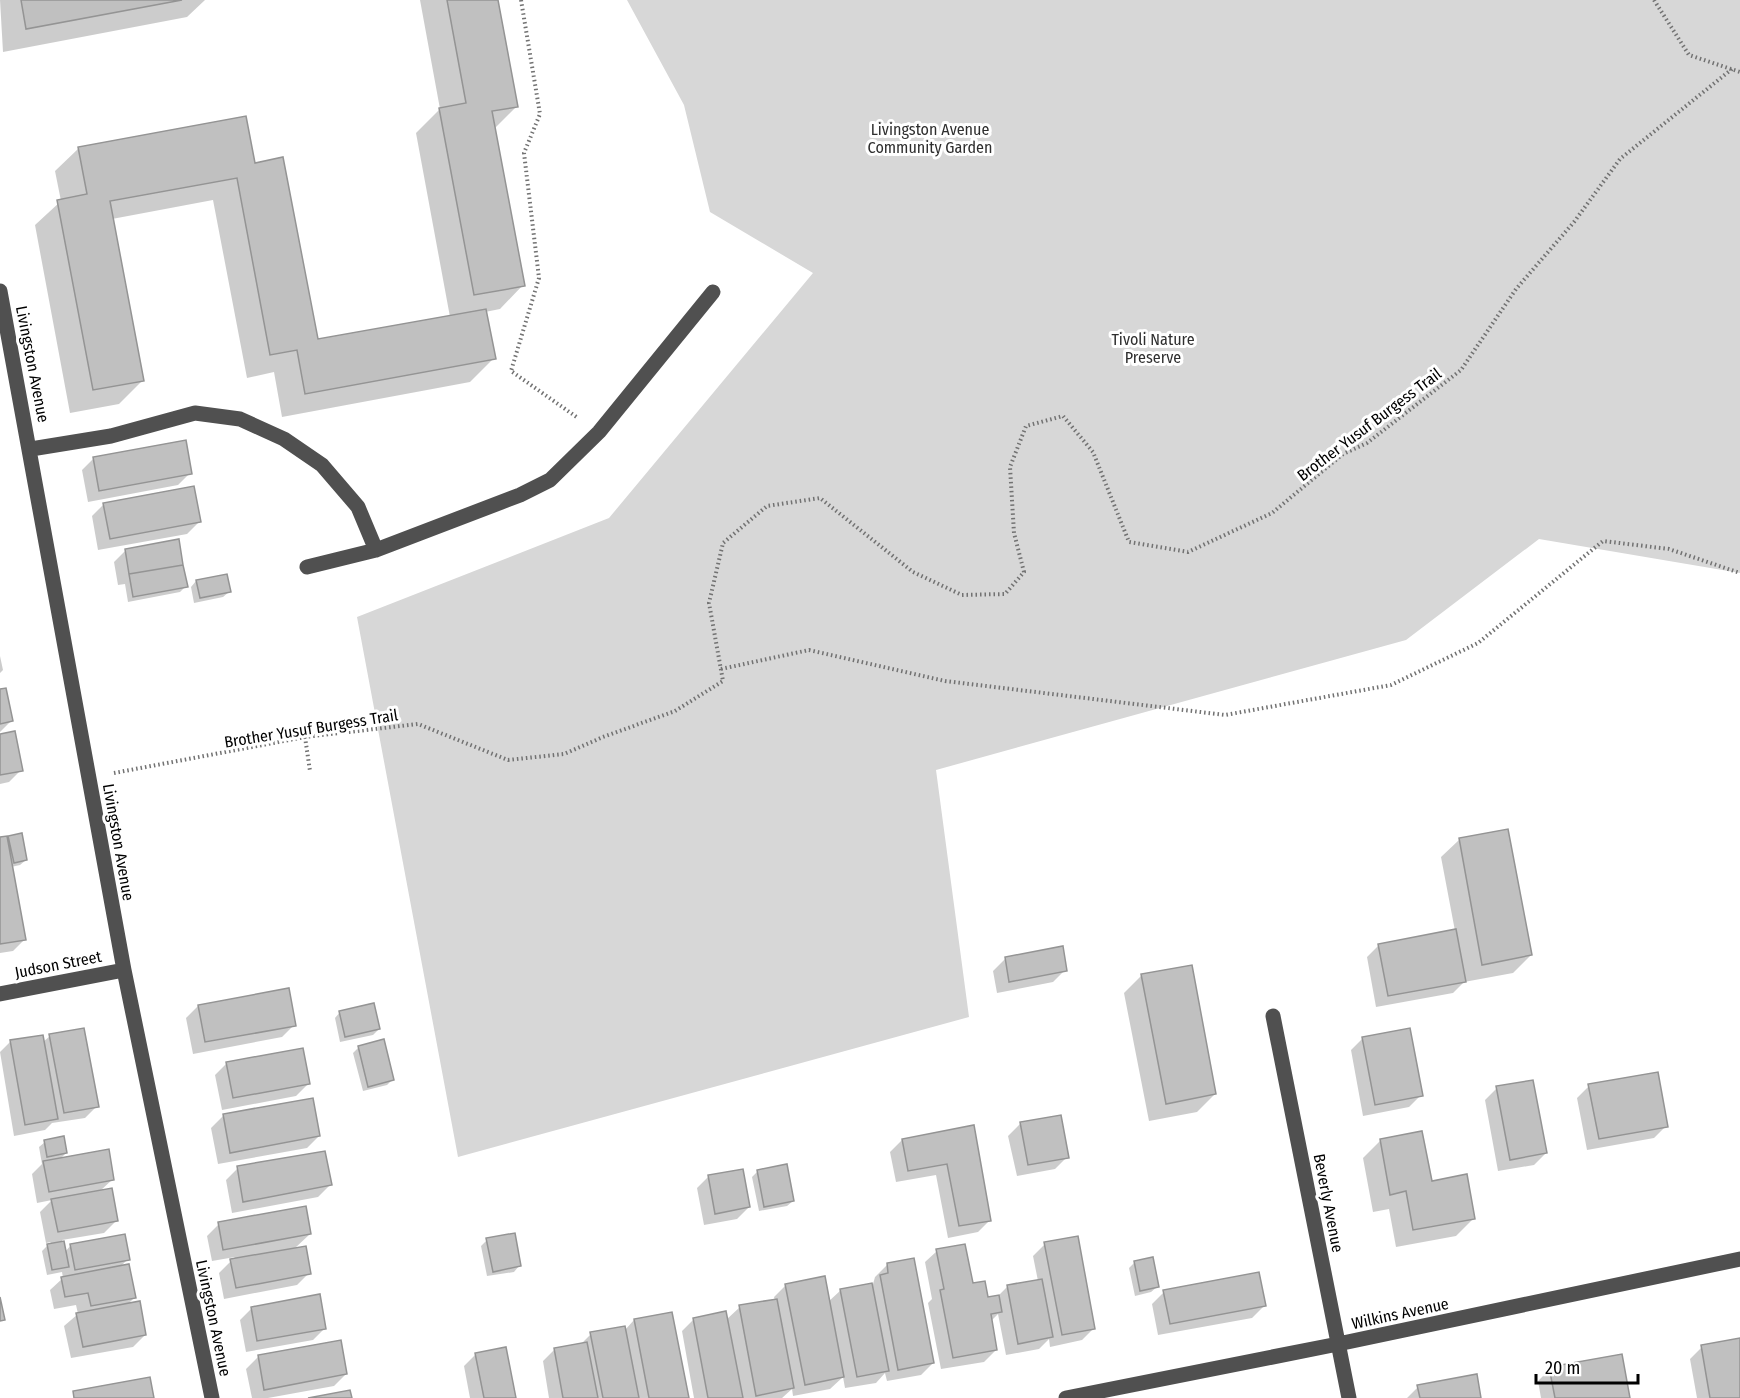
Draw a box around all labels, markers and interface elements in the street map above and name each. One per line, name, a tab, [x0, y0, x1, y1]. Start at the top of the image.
park label: Livingston Avenue Community Garden	[868, 120, 992, 157]
street label: Livingston Avenue	[12, 304, 53, 424]
park label: Tivoli Nature Preserve	[1111, 330, 1195, 367]
street label: Brother Yusuf Burgess Trail	[1293, 364, 1445, 485]
street label: Brother Yusuf Burgess Trail	[223, 705, 399, 752]
street label: Livingston Avenue	[99, 782, 138, 902]
street label: Judson Street	[13, 947, 104, 982]
street label: Beverly Avenue	[1310, 1152, 1347, 1254]
street label: Livingston Avenue	[192, 1258, 235, 1378]
street label: Wilkins Avenue	[1350, 1294, 1451, 1333]
scale bar	[1536, 1347, 1638, 1385]
text: 20 m	[1545, 1357, 1580, 1379]

